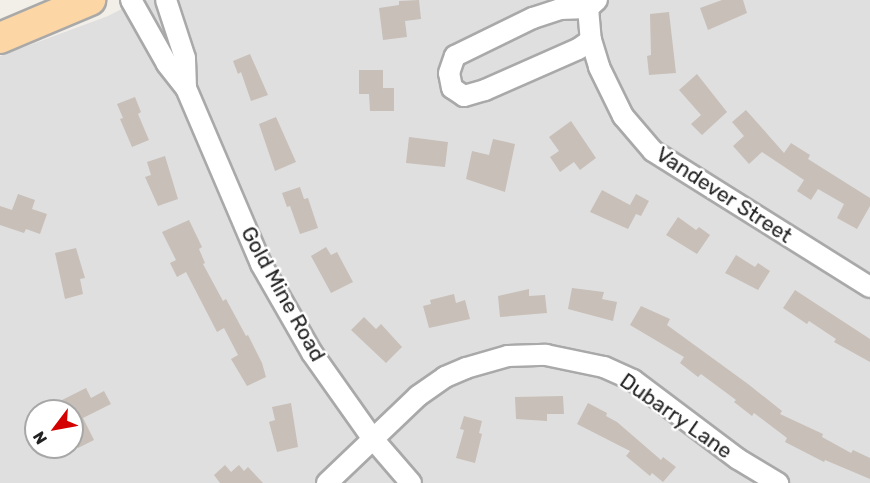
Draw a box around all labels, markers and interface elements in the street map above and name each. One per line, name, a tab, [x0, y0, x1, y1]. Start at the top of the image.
street label: Vandever Street	[651, 142, 797, 248]
street label: Gold Mine Road	[236, 222, 330, 366]
street label: Dubarry Lane	[615, 368, 737, 464]
north arrow	[24, 399, 84, 459]
text: N	[29, 428, 51, 448]

